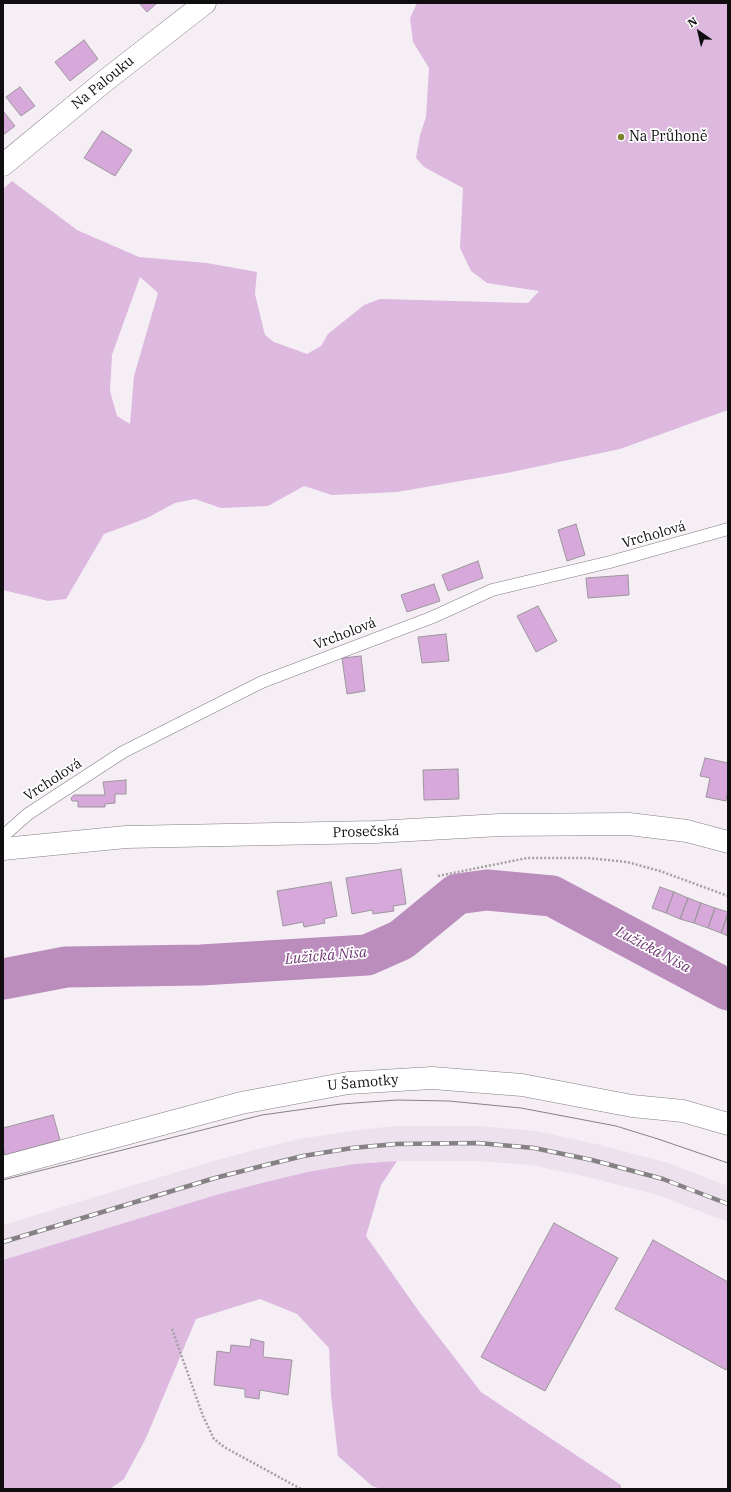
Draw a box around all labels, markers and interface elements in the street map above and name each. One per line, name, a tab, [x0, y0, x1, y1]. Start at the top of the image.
north arrow	[679, 12, 719, 52]
text: N	[685, 14, 700, 30]
street label: Na Palouku	[68, 53, 138, 113]
place label: Na Průhoně	[629, 129, 708, 145]
marker: Na Průhoně	[616, 132, 626, 142]
street label: Vrcholová	[620, 518, 688, 552]
street label: Vrcholová	[311, 614, 379, 654]
street label: Vrcholová	[21, 755, 85, 805]
street label: Prosečská	[332, 822, 400, 842]
water label: Lužická Nisa	[612, 923, 694, 977]
water label: Lužická Nisa	[284, 943, 368, 969]
street label: U Šamotky	[327, 1072, 399, 1094]

